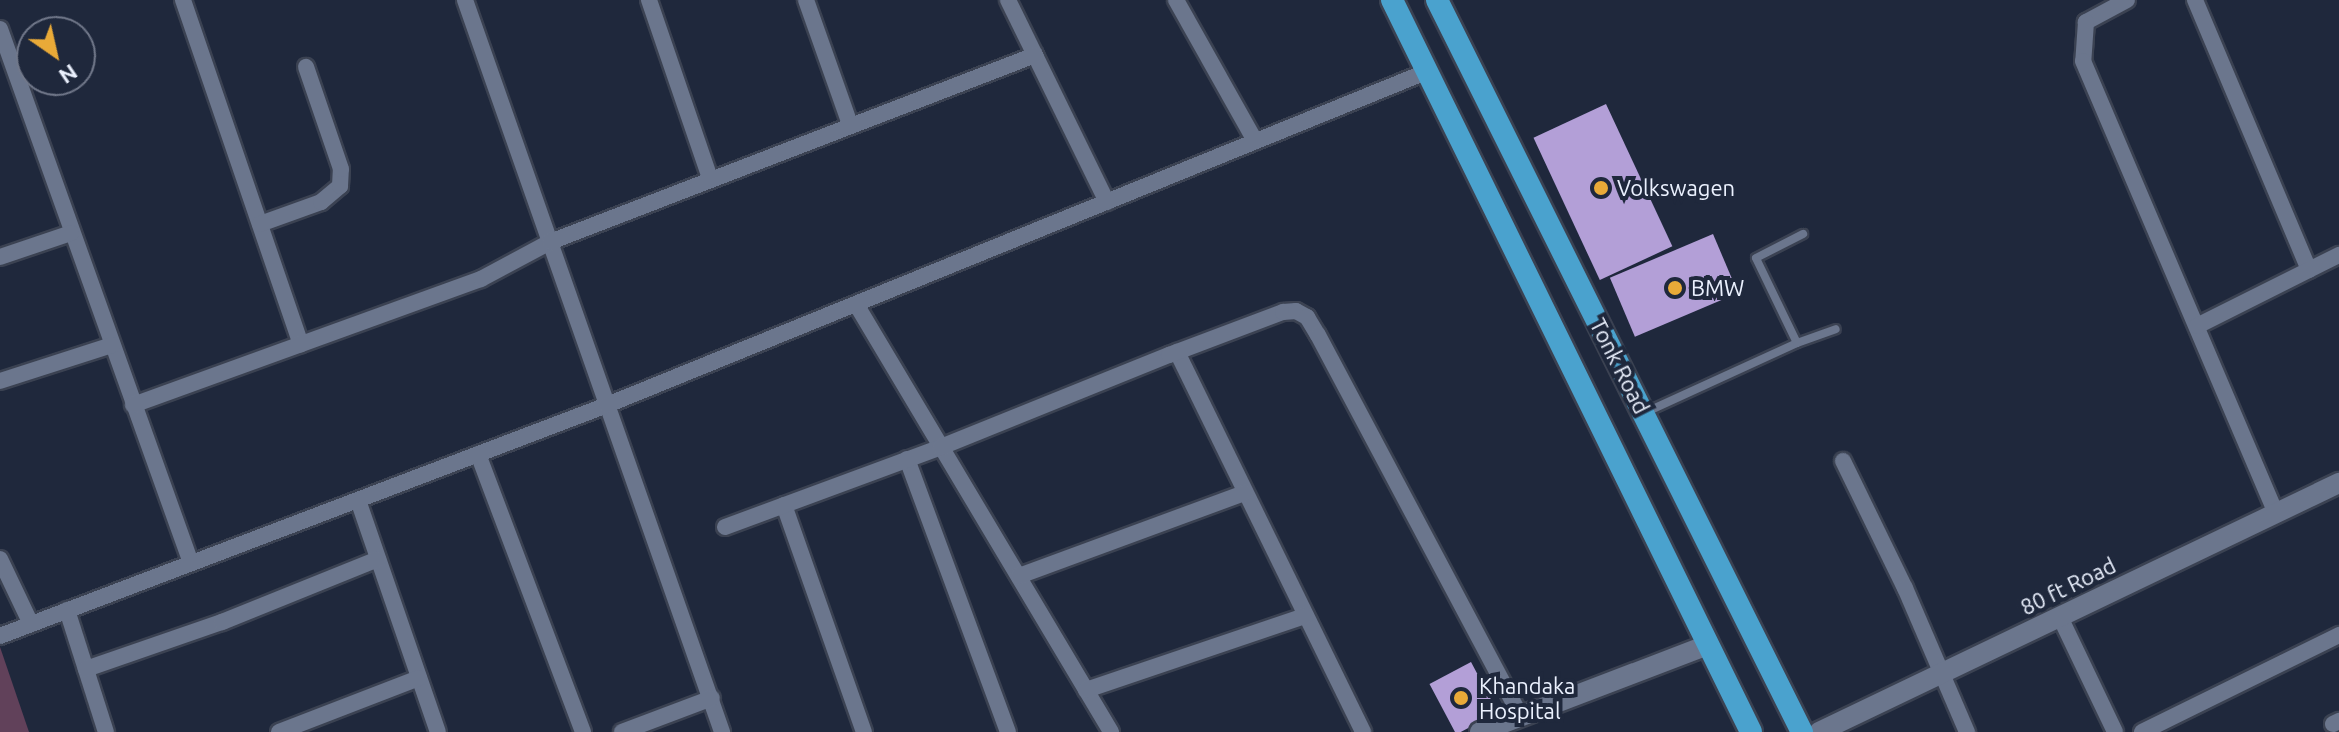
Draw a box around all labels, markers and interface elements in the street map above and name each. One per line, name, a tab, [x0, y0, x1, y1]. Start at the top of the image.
north arrow	[16, 16, 96, 96]
text: N	[55, 60, 82, 90]
place label: Volkswagen	[1617, 175, 1735, 201]
marker: Volkswagen	[1592, 179, 1610, 197]
place label: BMW	[1691, 275, 1744, 301]
marker: BMW	[1666, 279, 1684, 297]
street label: Tonk Road	[1585, 314, 1655, 418]
street label: 80 ft Road	[2016, 552, 2120, 620]
place label: Khandaka Hospital	[1479, 672, 1575, 724]
marker: Khandaka Hospital	[1450, 687, 1472, 709]

